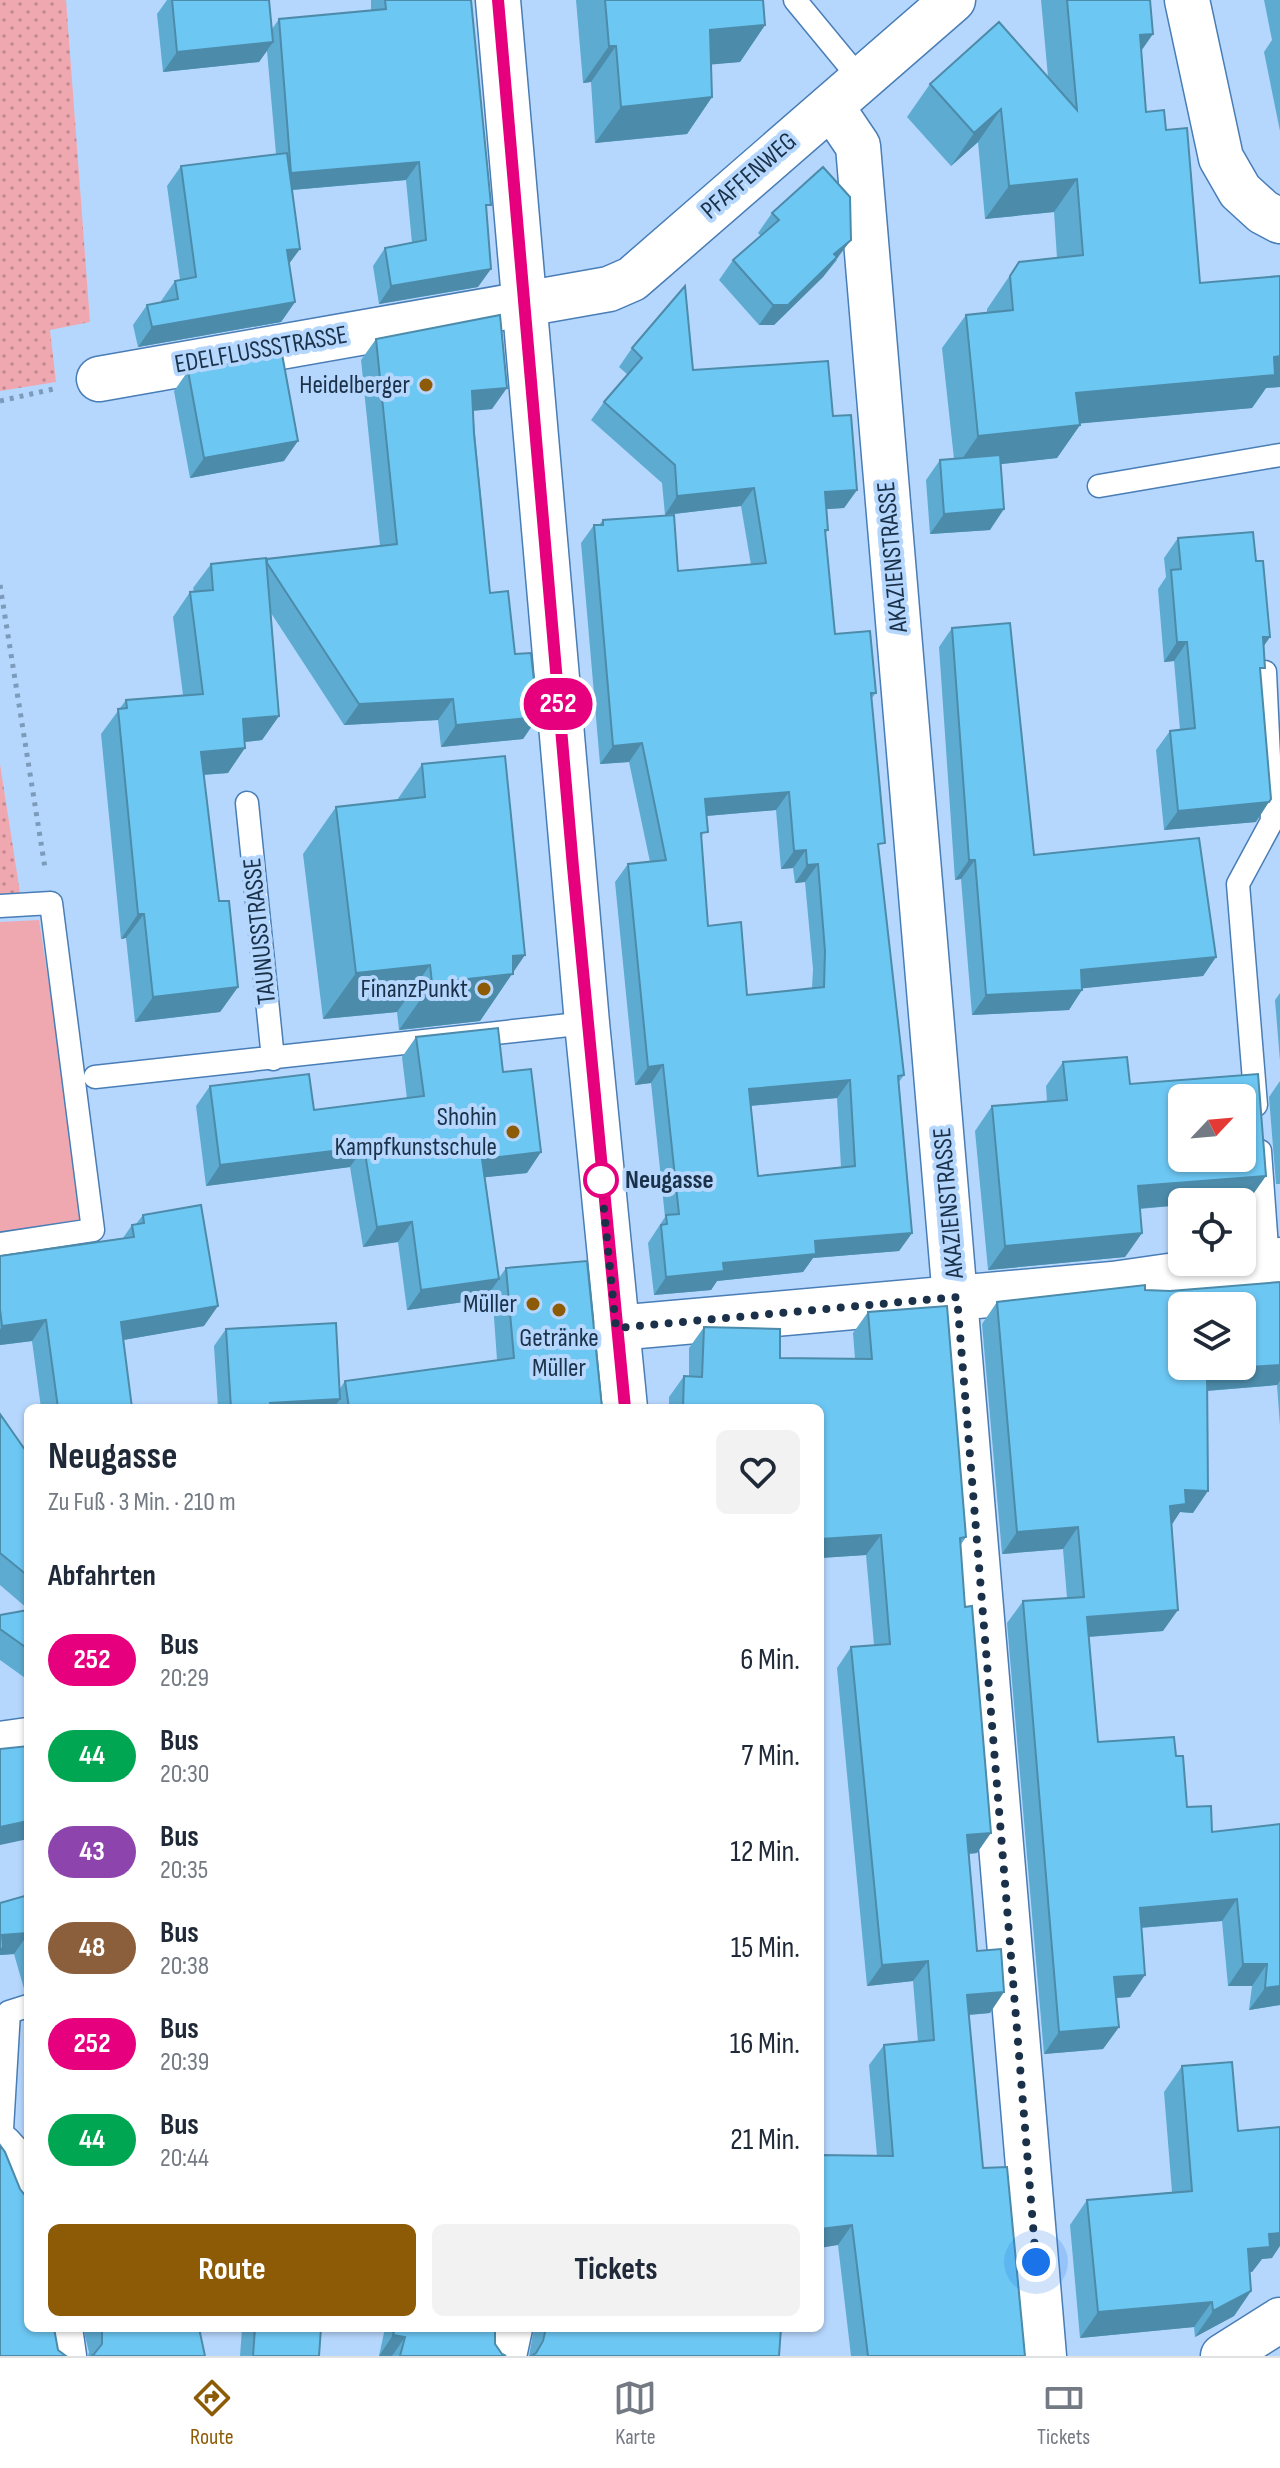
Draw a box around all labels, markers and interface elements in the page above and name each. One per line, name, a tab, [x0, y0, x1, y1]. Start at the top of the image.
street label: PFAFFENWEG	[695, 126, 803, 226]
street label: EDELFLUSSSTRASSE	[172, 320, 350, 380]
place label: Heidelberger	[299, 370, 411, 401]
marker: Heidelberger	[417, 376, 435, 394]
street label: AKAZIENSTRASSE	[871, 480, 915, 635]
line badge: 252	[512, 678, 604, 730]
text: 252	[540, 687, 576, 720]
street label: TAUNUSSTRASSE	[237, 856, 283, 1006]
place label: FinanzPunkt	[360, 974, 468, 1005]
marker: FinanzPunkt	[475, 980, 493, 998]
north arrow	[1168, 1084, 1256, 1172]
map controls	[1168, 1084, 1256, 1380]
place label: Shohin Kampfkunstschule	[334, 1102, 497, 1163]
marker: Shohin Kampfkunstschule	[504, 1123, 522, 1141]
street label: AKAZIENSTRASSE	[927, 1126, 971, 1281]
marker: Neugasse	[584, 1163, 618, 1197]
place label: Neugasse	[625, 1165, 714, 1196]
button: locate	[1168, 1188, 1256, 1276]
place label: Müller	[463, 1289, 518, 1320]
button: layers	[1168, 1292, 1256, 1380]
marker: Müller	[524, 1295, 542, 1313]
marker: Getränke Müller	[550, 1301, 568, 1319]
place label: Getränke Müller	[519, 1323, 599, 1384]
button: heart	[716, 1430, 800, 1514]
text: Neugasse	[48, 1434, 177, 1479]
text: Zu Fuß · 3 Min. · 210 m	[48, 1487, 236, 1518]
text: Abfahrten	[48, 1558, 156, 1594]
text: Bus	[160, 1627, 199, 1663]
text: 6 Min.	[740, 1642, 800, 1678]
text: 252	[74, 1643, 110, 1676]
text: 20:29	[160, 1663, 209, 1694]
text: Bus	[160, 1723, 199, 1759]
text: 7 Min.	[741, 1738, 800, 1774]
text: 44	[79, 1739, 105, 1772]
text: 20:30	[160, 1759, 209, 1790]
text: Bus	[160, 1819, 199, 1855]
text: 12 Min.	[730, 1834, 800, 1870]
text: 43	[79, 1835, 105, 1868]
text: 20:35	[160, 1855, 208, 1886]
text: Bus	[160, 1915, 199, 1951]
text: 15 Min.	[731, 1930, 800, 1966]
text: 48	[79, 1931, 105, 1964]
text: 20:38	[160, 1951, 209, 1982]
text: Bus	[160, 2011, 199, 2047]
text: 16 Min.	[730, 2026, 800, 2062]
text: 252	[74, 2027, 110, 2060]
text: 20:39	[160, 2047, 209, 2078]
text: Bus	[160, 2107, 199, 2143]
text: 21 Min.	[730, 2122, 800, 2158]
text: 44	[79, 2123, 105, 2156]
text: 20:44	[160, 2143, 209, 2174]
button: Route	[48, 2224, 416, 2316]
button: Tickets	[432, 2224, 800, 2316]
your location	[1016, 2242, 1056, 2282]
tab: Route	[190, 2376, 234, 2451]
tab: Karte	[613, 2376, 657, 2451]
tab: Tickets	[1037, 2376, 1090, 2451]

